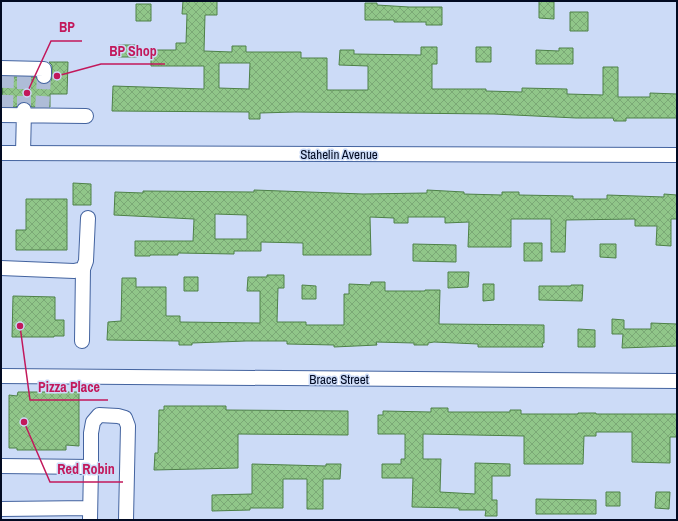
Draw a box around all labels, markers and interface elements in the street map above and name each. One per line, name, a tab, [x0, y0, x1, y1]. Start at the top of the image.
callout: BP	[51, 15, 82, 41]
text: BP	[59, 18, 75, 36]
callout: BP Shop	[101, 38, 165, 64]
text: BP Shop	[109, 42, 157, 60]
street label: Stahelin Avenue	[300, 146, 378, 163]
street label: Brace Street	[309, 371, 369, 388]
callout: Pizza Place	[30, 374, 108, 400]
text: Pizza Place	[38, 378, 100, 396]
callout: Red Robin	[50, 456, 123, 482]
text: Red Robin	[57, 460, 115, 478]

